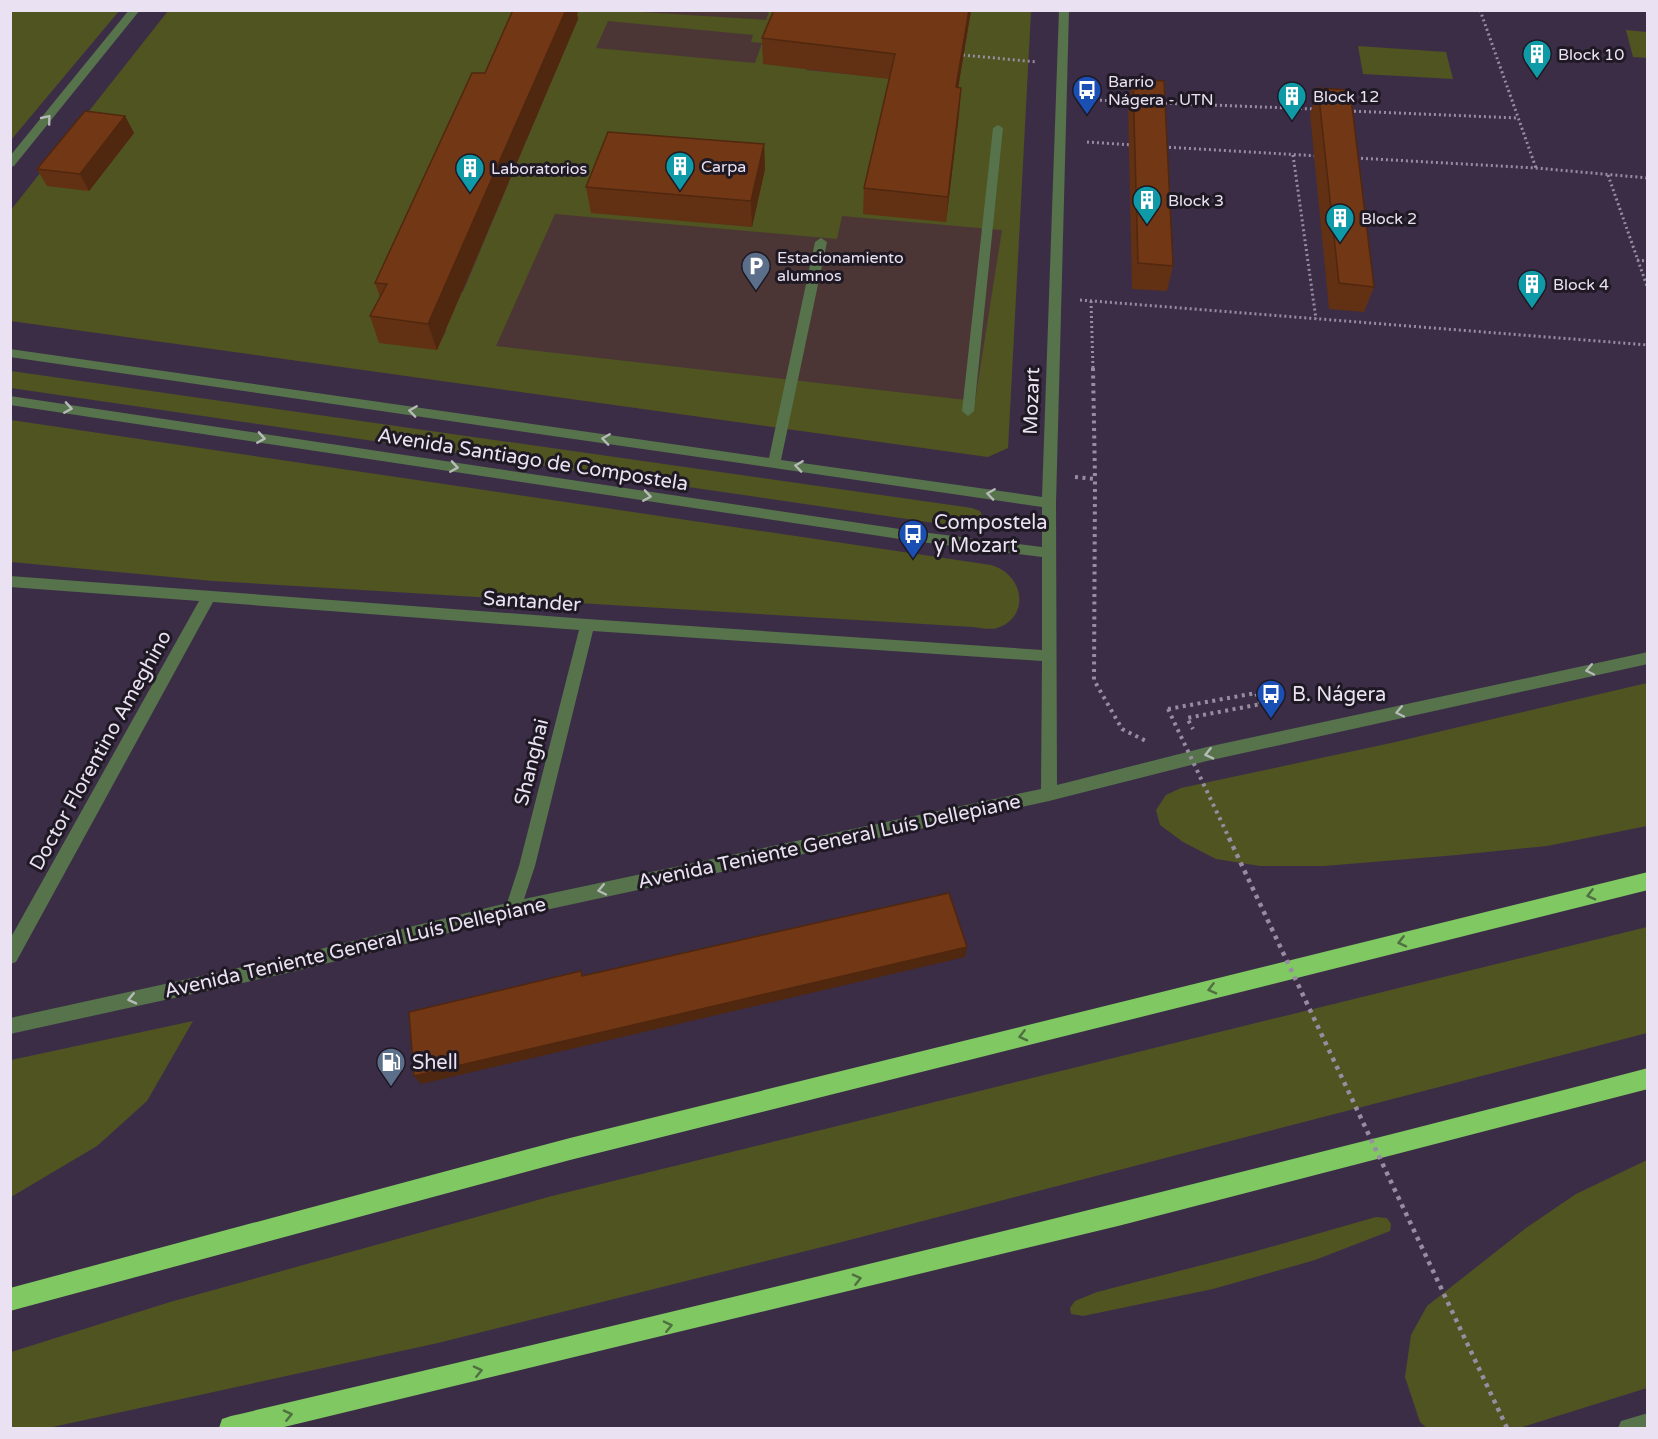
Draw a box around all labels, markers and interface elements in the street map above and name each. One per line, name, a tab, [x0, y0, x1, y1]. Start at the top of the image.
building icon: Block 10	[1521, 38, 1553, 80]
place label: Block 10	[1558, 45, 1624, 65]
place label: Barrio Nágera - UTN	[1108, 72, 1214, 110]
bus stop icon: Barrio Nágera - UTN	[1071, 74, 1103, 116]
building icon: Block 12	[1276, 80, 1308, 122]
place label: Block 12	[1313, 87, 1379, 107]
one-way arrow	[40, 114, 51, 125]
building icon: Carpa	[664, 150, 696, 192]
building icon: Laboratorios	[454, 152, 486, 194]
place label: Carpa	[701, 157, 746, 177]
place label: Laboratorios	[491, 159, 587, 179]
building icon: Block 3	[1131, 184, 1163, 226]
place label: Block 3	[1168, 191, 1224, 211]
building icon: Block 2	[1324, 202, 1356, 244]
place label: Block 2	[1361, 209, 1417, 229]
place label: Estacionamiento alumnos	[777, 248, 904, 286]
parking icon: Estacionamiento alumnos	[740, 250, 772, 292]
building icon: Block 4	[1516, 268, 1548, 310]
place label: Block 4	[1553, 275, 1609, 295]
street label: Mozart	[1019, 366, 1045, 435]
one-way arrow	[64, 402, 73, 414]
one-way arrow	[408, 405, 417, 417]
street label: Avenida Santiago de Compostela	[376, 424, 690, 496]
one-way arrow	[257, 431, 266, 443]
one-way arrow	[601, 433, 610, 445]
one-way arrow	[449, 460, 459, 472]
one-way arrow	[794, 461, 803, 473]
one-way arrow	[641, 489, 651, 502]
one-way arrow	[987, 489, 996, 501]
place label: Compostela y Mozart	[934, 511, 1047, 558]
bus stop icon: Compostela y Mozart	[897, 518, 929, 560]
street label: Santander	[482, 587, 582, 617]
street label: Doctor Florentino Ameghino	[25, 626, 177, 875]
one-way arrow	[1586, 663, 1596, 676]
bus stop icon: B. Nágera	[1255, 678, 1287, 720]
place label: B. Nágera	[1292, 683, 1386, 707]
one-way arrow	[1395, 705, 1405, 718]
street label: Shanghai	[510, 716, 554, 808]
one-way arrow	[1205, 746, 1215, 759]
street label: Avenida Teniente General Luís Dellepiane	[636, 790, 1023, 894]
one-way arrow	[597, 883, 607, 896]
one-way arrow	[1586, 888, 1596, 901]
street label: Avenida Teniente General Luís Dellepiane	[162, 892, 548, 1004]
one-way arrow	[1397, 935, 1407, 948]
one-way arrow	[1207, 982, 1217, 995]
one-way arrow	[127, 992, 137, 1005]
one-way arrow	[1018, 1029, 1028, 1042]
fuel station icon: Shell	[375, 1046, 407, 1088]
place label: Shell	[412, 1051, 458, 1075]
one-way arrow	[852, 1274, 862, 1287]
one-way arrow	[663, 1320, 673, 1333]
one-way arrow	[473, 1365, 483, 1378]
one-way arrow	[283, 1410, 293, 1423]

